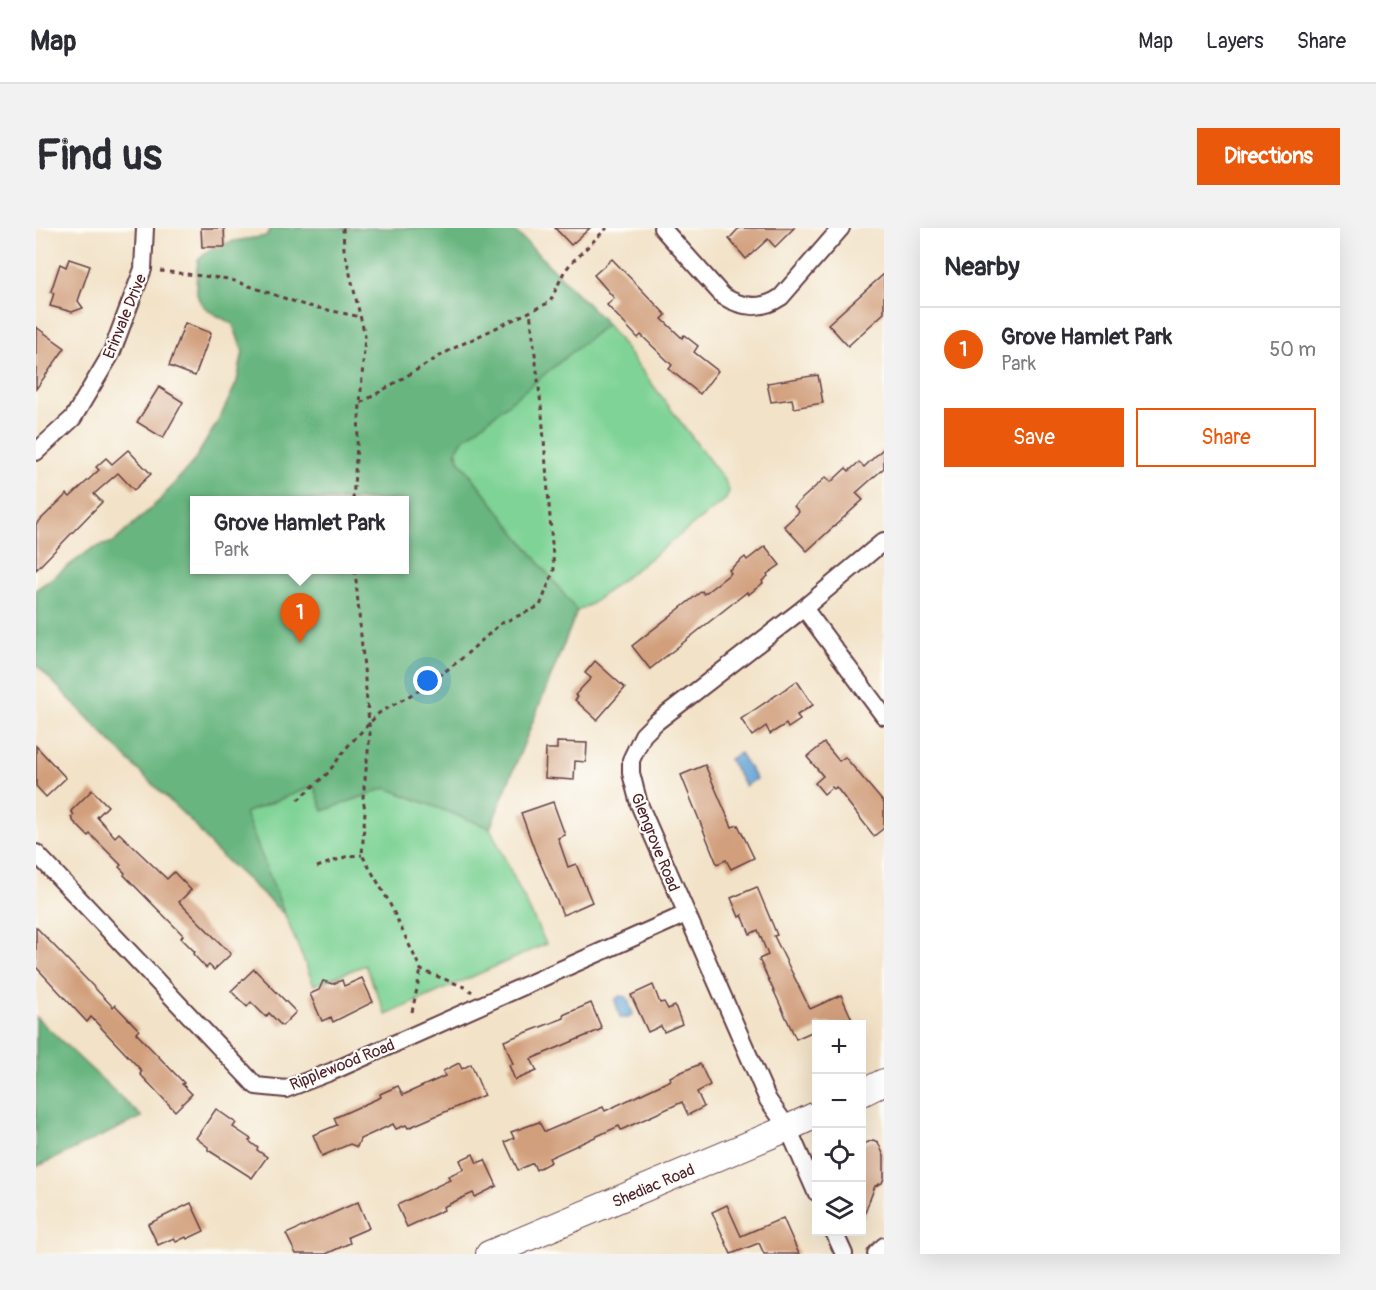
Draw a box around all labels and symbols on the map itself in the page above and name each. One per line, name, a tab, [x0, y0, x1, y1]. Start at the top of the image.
street label: Erinvale Drive	[99, 271, 151, 362]
pin: 1	[280, 594, 320, 643]
your location	[413, 666, 442, 695]
street label: Glengrove Road	[626, 790, 684, 895]
street label: Ripplewood Road	[287, 1035, 398, 1095]
street label: Shediac Road	[609, 1160, 698, 1212]

